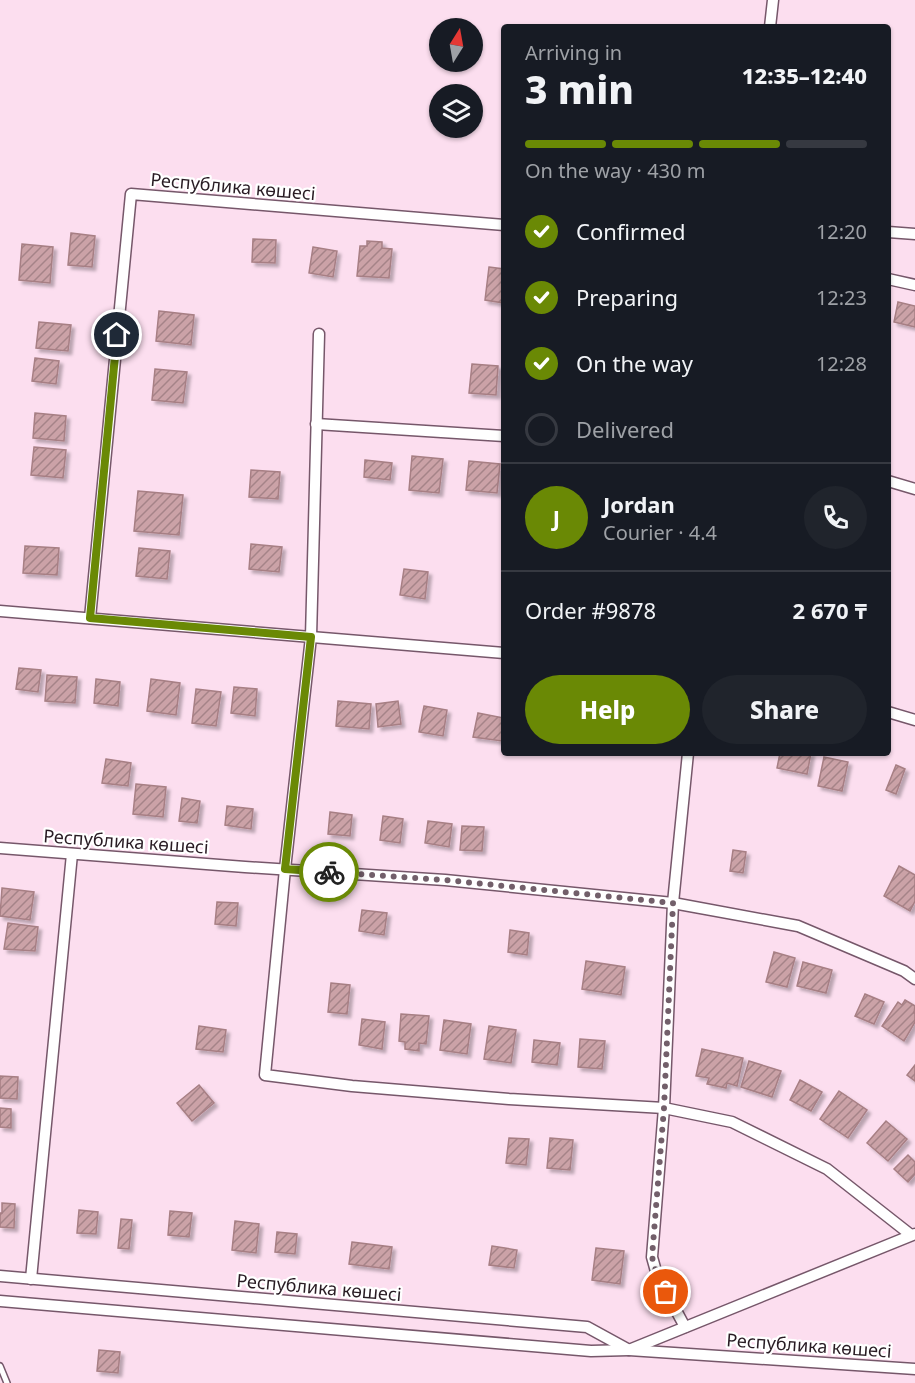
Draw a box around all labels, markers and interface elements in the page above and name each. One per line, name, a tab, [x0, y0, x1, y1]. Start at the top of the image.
north arrow	[429, 18, 483, 72]
map controls	[429, 18, 483, 138]
text: Arriving in	[525, 39, 622, 66]
text: 12:35–12:40	[742, 60, 867, 90]
text: 3 min	[525, 62, 634, 115]
button: layers	[429, 84, 483, 138]
text: On the way · 430 m	[525, 157, 705, 184]
street label: Республика көшесі	[149, 167, 317, 205]
icon: check	[525, 215, 558, 248]
text: Confirmed	[576, 216, 686, 246]
text: 12:20	[816, 218, 867, 245]
icon: check	[525, 281, 558, 314]
text: Preparing	[576, 282, 678, 312]
text: 12:23	[816, 284, 867, 311]
pin	[91, 309, 142, 360]
icon: home	[100, 318, 133, 351]
icon: check	[525, 347, 558, 380]
text: On the way	[576, 348, 693, 378]
text: 12:28	[816, 350, 867, 377]
text: Delivered	[576, 414, 674, 444]
button: phone	[804, 486, 867, 549]
text: Jordan	[603, 489, 675, 519]
text: J	[553, 502, 560, 532]
text: Courier · 4.4	[603, 519, 717, 546]
text: Order #9878	[525, 595, 656, 625]
text: 2 670 ₸	[793, 595, 867, 625]
button: Help	[525, 675, 690, 744]
button: Share	[702, 675, 867, 744]
street label: Республика көшесі	[43, 823, 209, 859]
courier	[299, 842, 359, 902]
icon: bike	[313, 856, 346, 889]
pin	[640, 1266, 691, 1317]
street label: Республика көшесі	[235, 1268, 403, 1306]
icon: bag	[649, 1275, 682, 1308]
street label: Республика көшесі	[726, 1327, 892, 1363]

